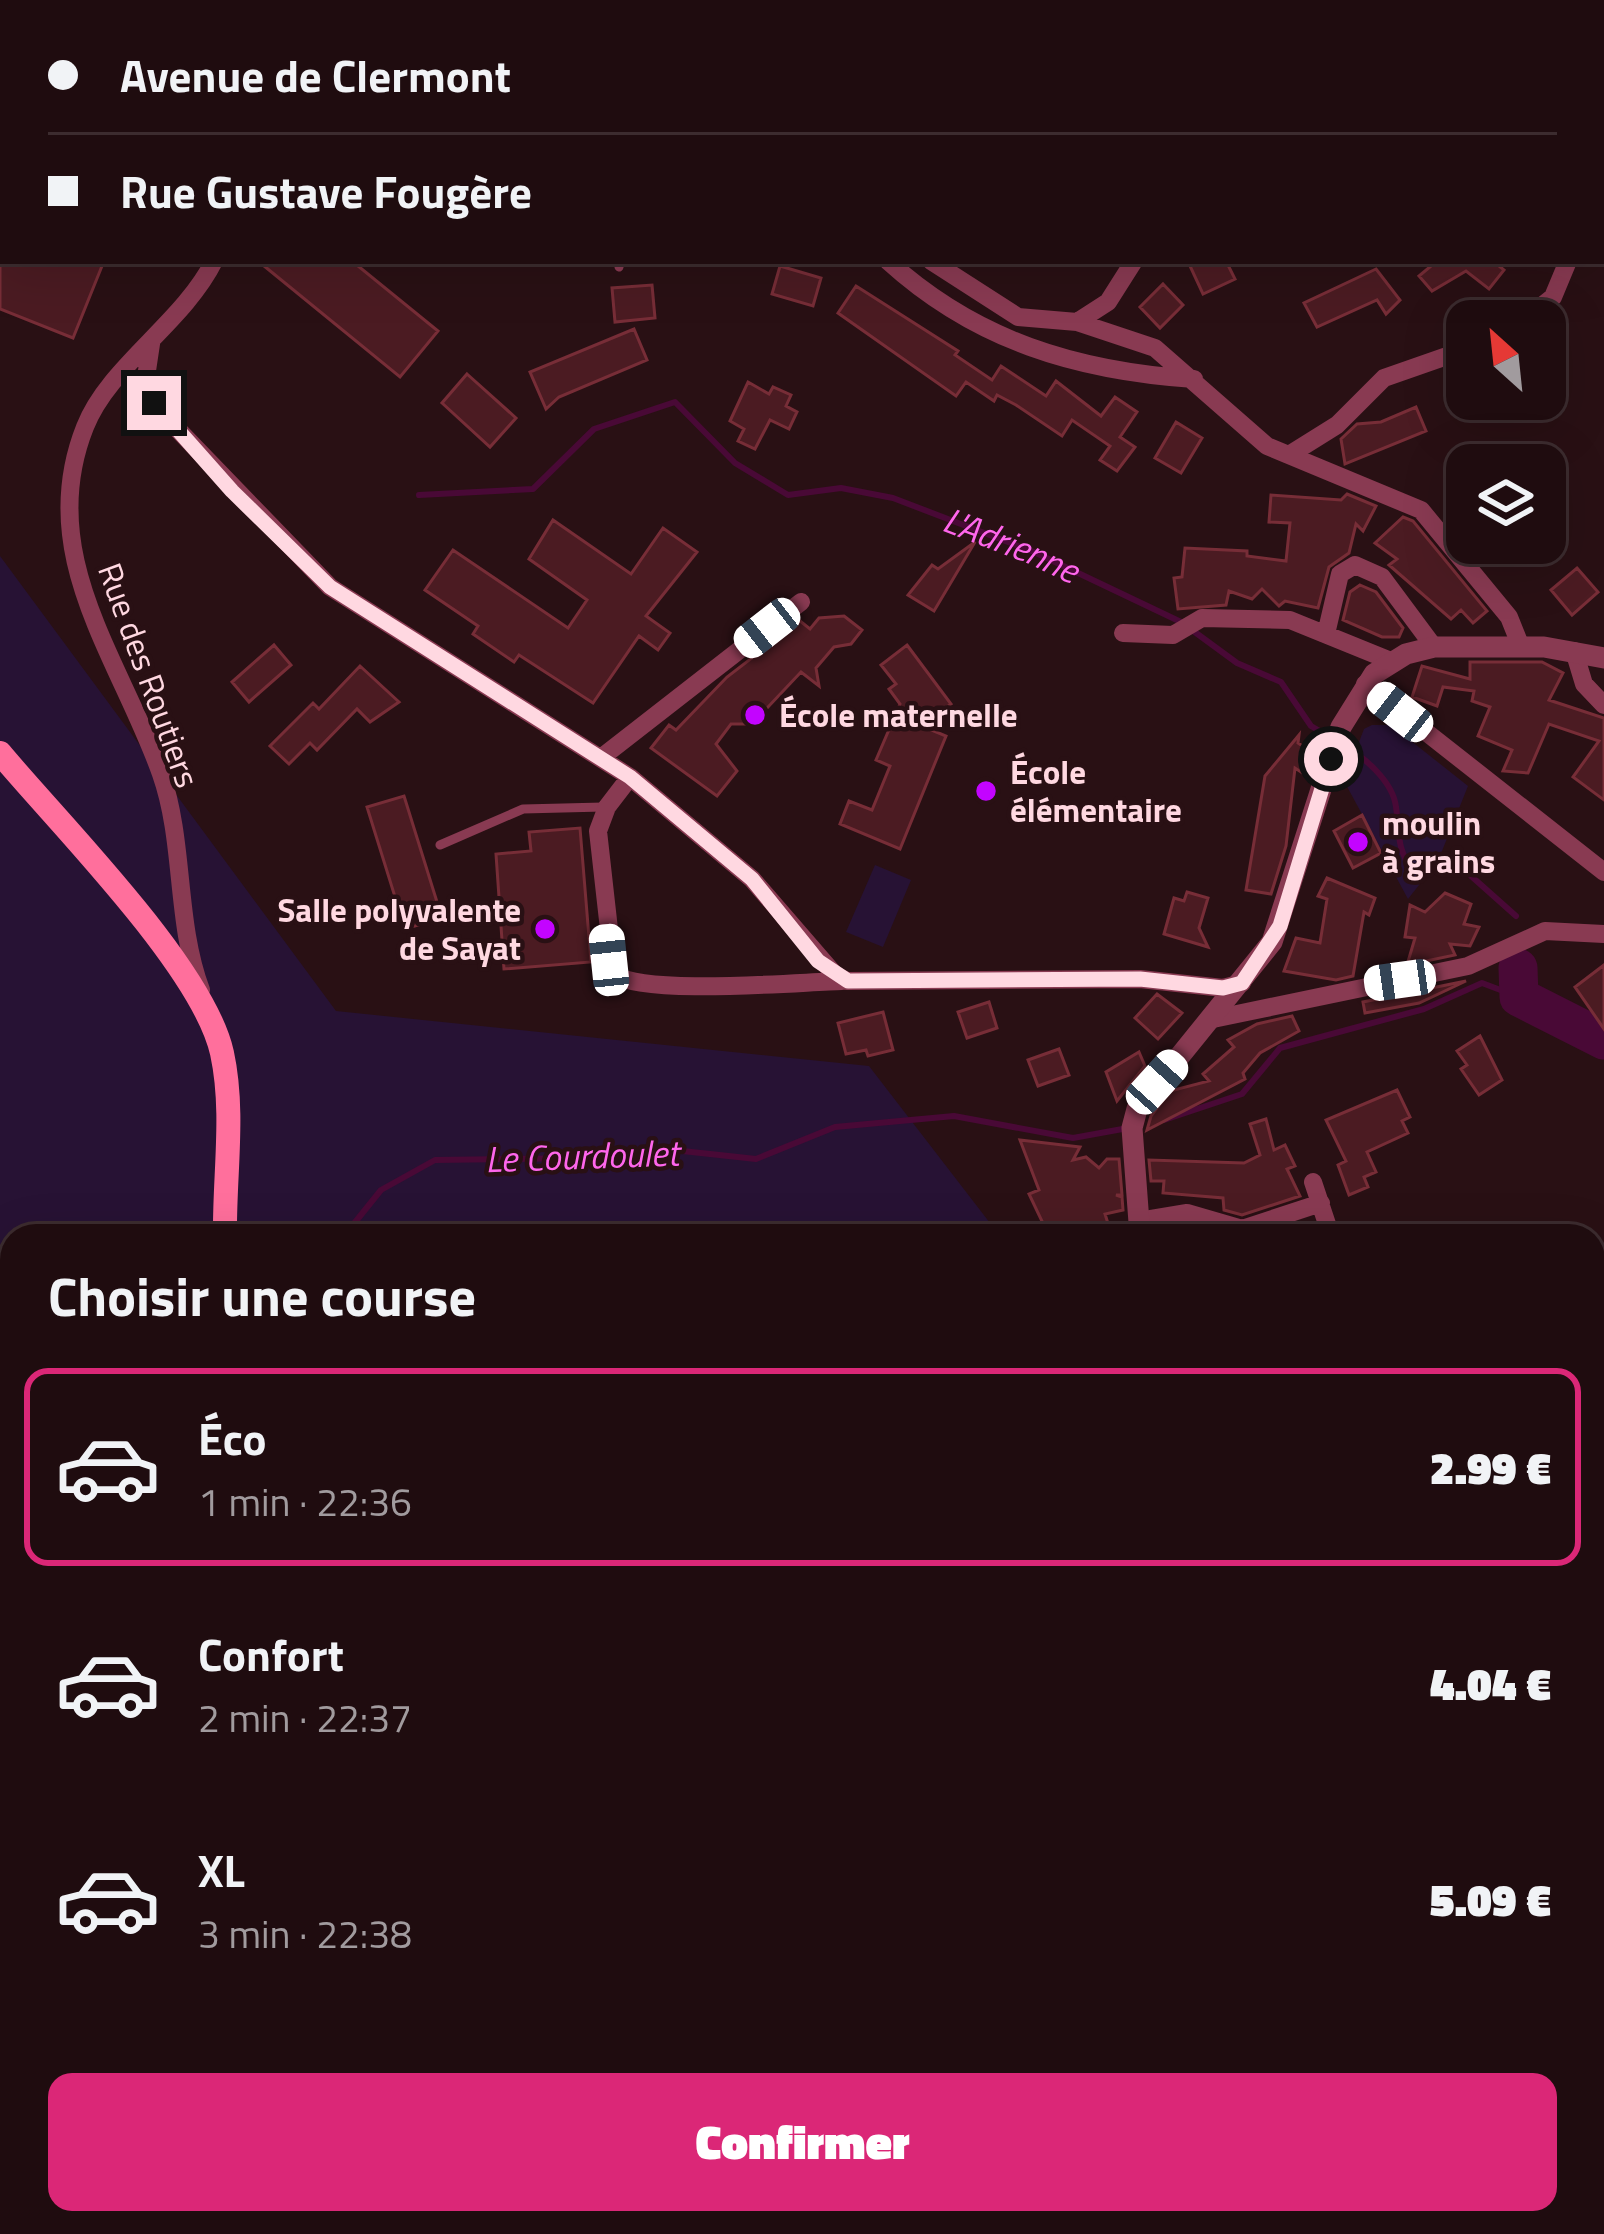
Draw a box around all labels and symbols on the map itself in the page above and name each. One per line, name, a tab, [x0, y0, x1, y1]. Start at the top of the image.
north arrow	[1446, 300, 1566, 420]
route end	[127, 376, 181, 430]
water label: L'Adrienne	[935, 492, 1091, 598]
street label: Rue des Routiers	[85, 556, 213, 794]
car	[728, 592, 806, 664]
car	[1361, 676, 1439, 748]
place label: École maternelle	[779, 690, 1018, 740]
marker: École maternelle	[742, 702, 768, 728]
route start	[1304, 732, 1358, 786]
place label: École élémentaire	[1010, 747, 1182, 835]
marker: École élémentaire	[973, 778, 999, 804]
place label: moulin à grains	[1382, 798, 1495, 886]
marker: moulin à grains	[1345, 829, 1371, 855]
place label: Salle polyvalente de Sayat	[277, 885, 521, 973]
marker: Salle polyvalente de Sayat	[532, 916, 558, 942]
car	[587, 922, 631, 998]
car	[1362, 957, 1438, 1003]
car	[1120, 1043, 1194, 1121]
water label: Le Courdoulet	[484, 1124, 684, 1186]

